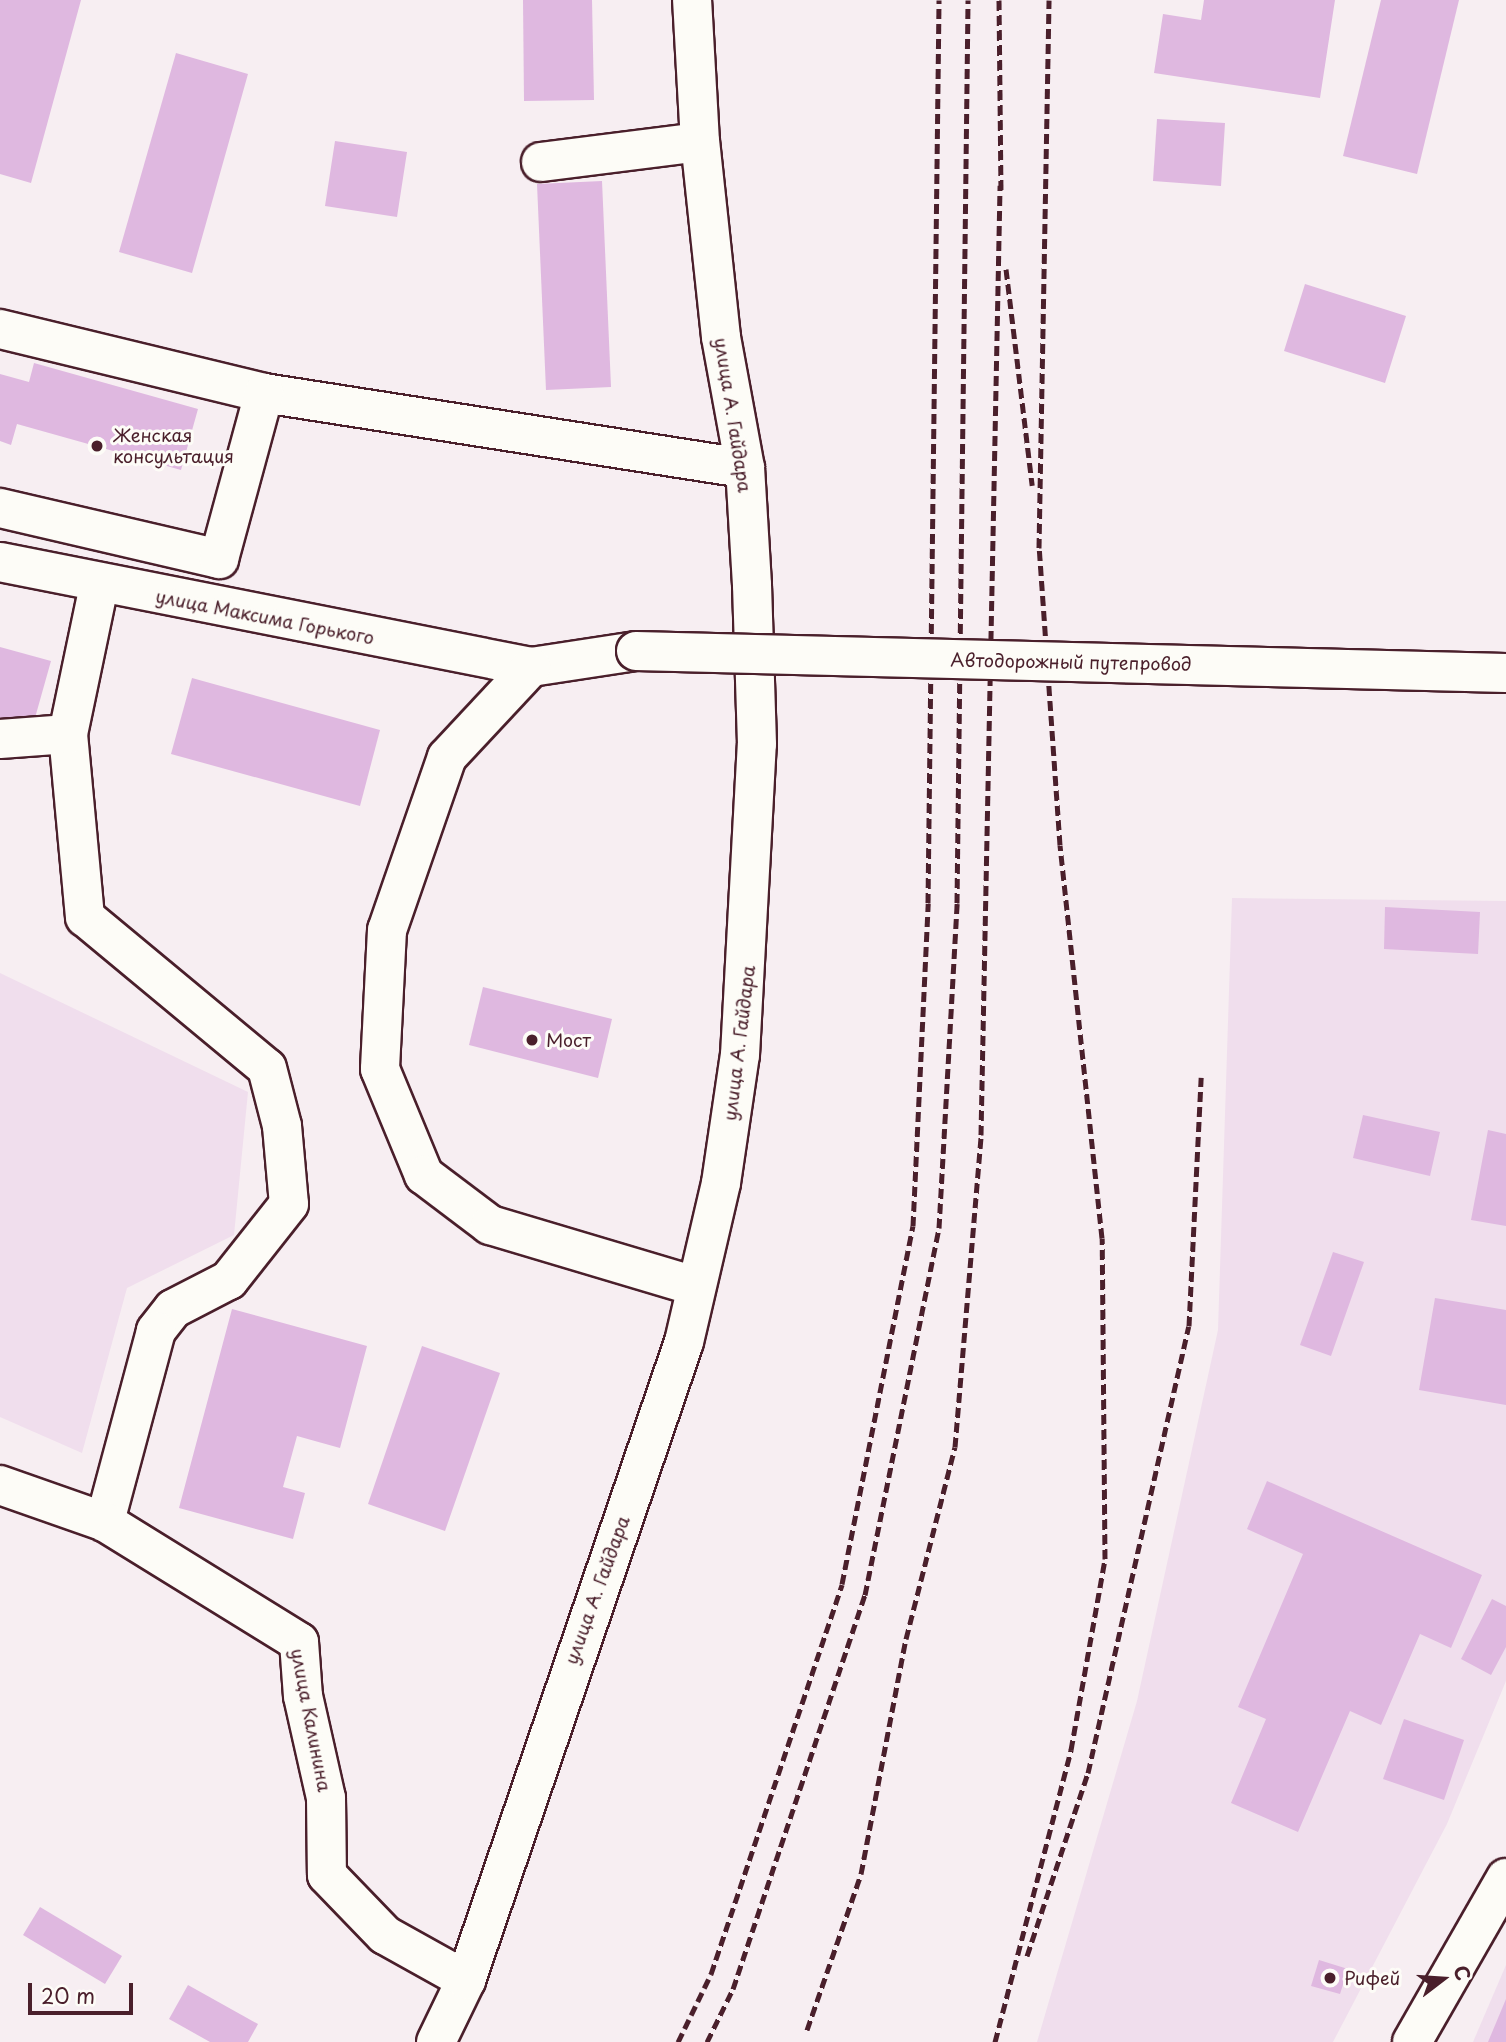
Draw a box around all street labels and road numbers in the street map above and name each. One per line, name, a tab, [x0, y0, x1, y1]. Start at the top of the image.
street label: улица А. Гайдара	[710, 336, 756, 494]
street label: улица Максима Горького	[153, 585, 377, 649]
street label: Автодорожный путепровод	[950, 649, 1192, 675]
street label: улица А. Гайдара	[719, 964, 759, 1122]
street label: улица А. Гайдара	[560, 1513, 634, 1667]
street label: улица Калинина	[286, 1646, 336, 1794]

